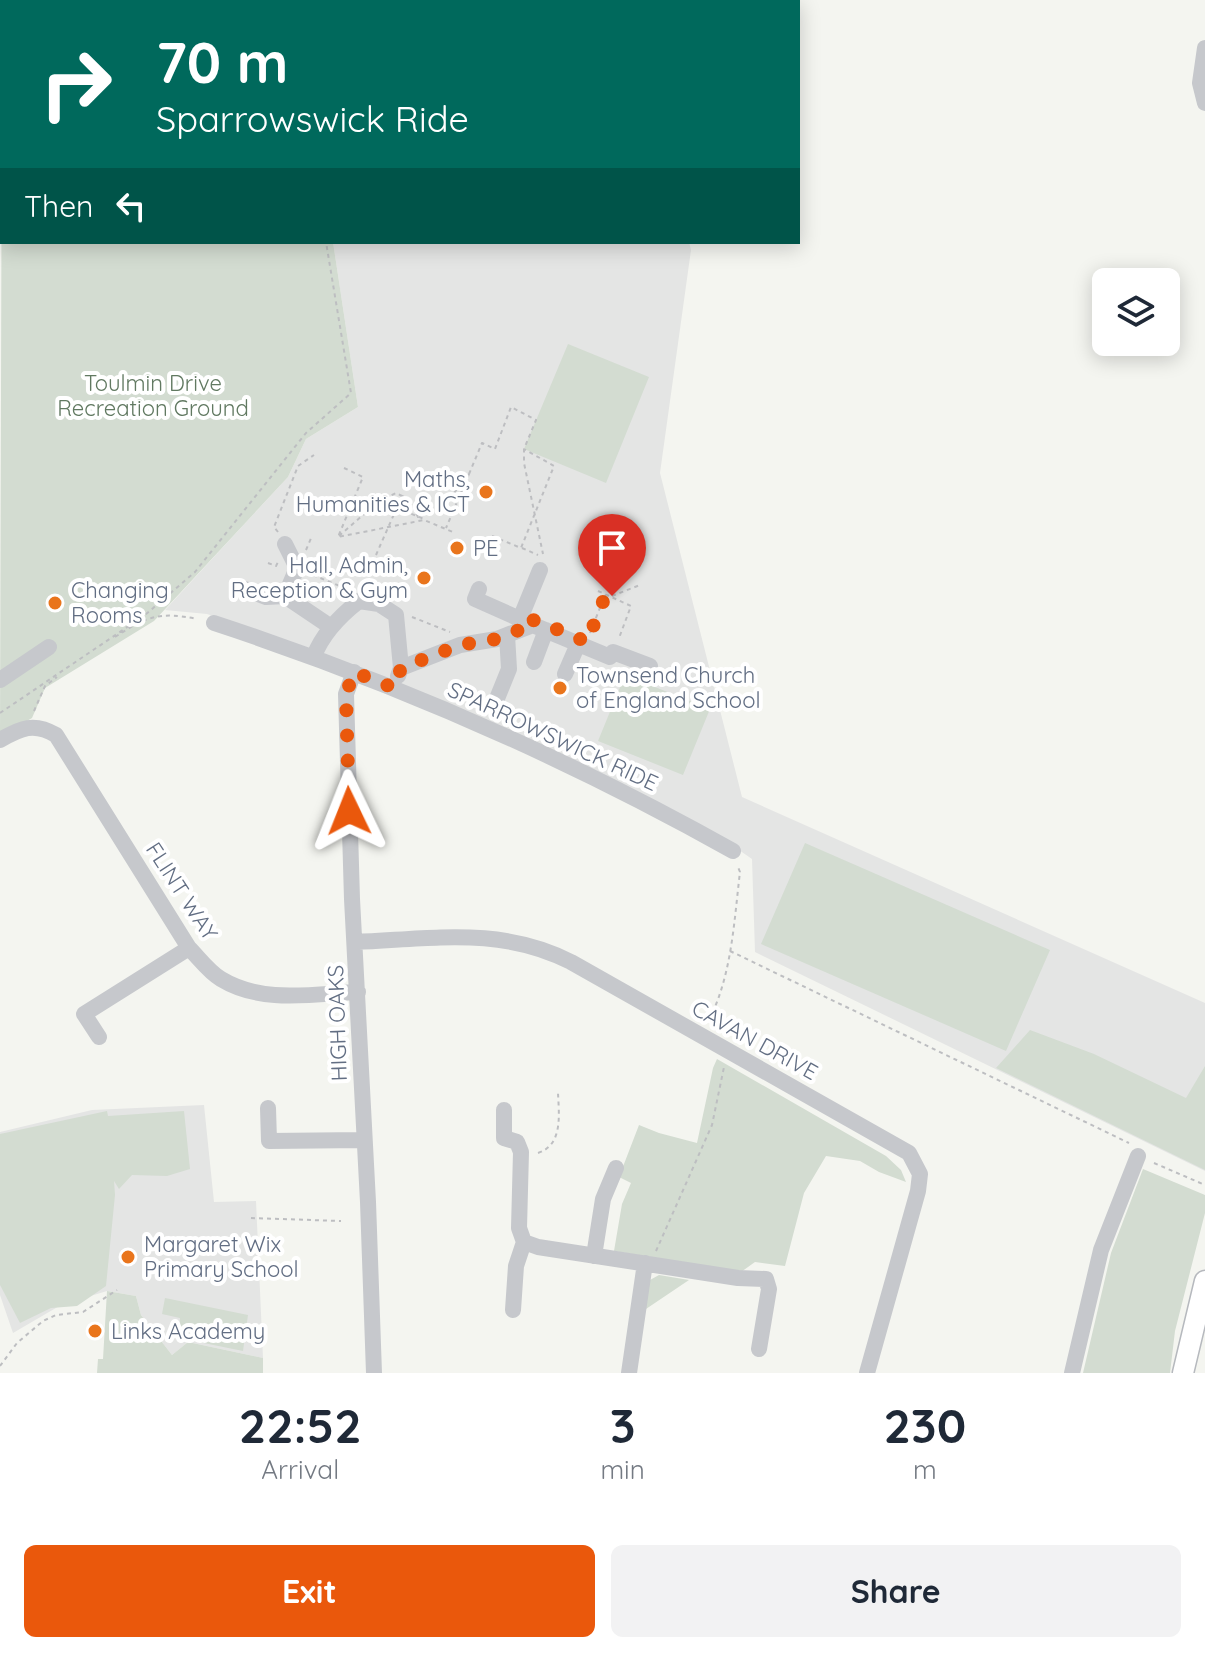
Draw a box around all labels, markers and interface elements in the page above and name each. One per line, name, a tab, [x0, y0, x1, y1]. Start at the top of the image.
text: 70 m	[156, 27, 288, 97]
icon: right	[24, 32, 128, 136]
text: Sparrowswick Ride	[156, 96, 469, 141]
icon: left	[109, 184, 153, 228]
text: Then	[24, 187, 93, 225]
map controls	[1092, 268, 1180, 356]
button: layers	[1092, 268, 1180, 356]
park label: Toulmin Drive Recreation Ground	[57, 369, 249, 422]
place label: Maths, Humanities & ICT	[296, 465, 470, 518]
marker: Maths, Humanities & ICT	[477, 483, 495, 501]
pin	[578, 514, 646, 596]
icon: arrive	[590, 526, 634, 570]
place label: PE	[473, 534, 499, 562]
marker: PE	[448, 539, 466, 557]
place label: Hall, Admin, Reception & Gym	[231, 551, 408, 604]
marker: Hall, Admin, Reception & Gym	[415, 569, 433, 587]
place label: Changing Rooms	[71, 576, 169, 629]
marker: Changing Rooms	[46, 594, 64, 612]
place label: Townsend Church of England School	[576, 661, 761, 714]
street label: SPARROWSWICK RIDE	[443, 675, 663, 797]
marker: Townsend Church of England School	[551, 679, 569, 697]
position arrow	[307, 769, 391, 853]
street label: FLINT WAY	[140, 837, 224, 945]
street label: HIGH OAKS	[321, 964, 353, 1082]
street label: CAVAN DRIVE	[687, 994, 823, 1086]
place label: Margaret Wix Primary School	[144, 1230, 299, 1283]
marker: Margaret Wix Primary School	[119, 1248, 137, 1266]
place label: Links Academy	[111, 1317, 265, 1345]
marker: Links Academy	[86, 1322, 104, 1340]
text: 22:52	[239, 1395, 362, 1455]
text: 3	[610, 1395, 635, 1455]
text: 230	[884, 1395, 966, 1455]
text: Arrival	[261, 1453, 339, 1486]
text: min	[600, 1453, 645, 1486]
text: m	[913, 1453, 937, 1486]
button: Exit	[24, 1545, 595, 1637]
button: Share	[611, 1545, 1181, 1637]

